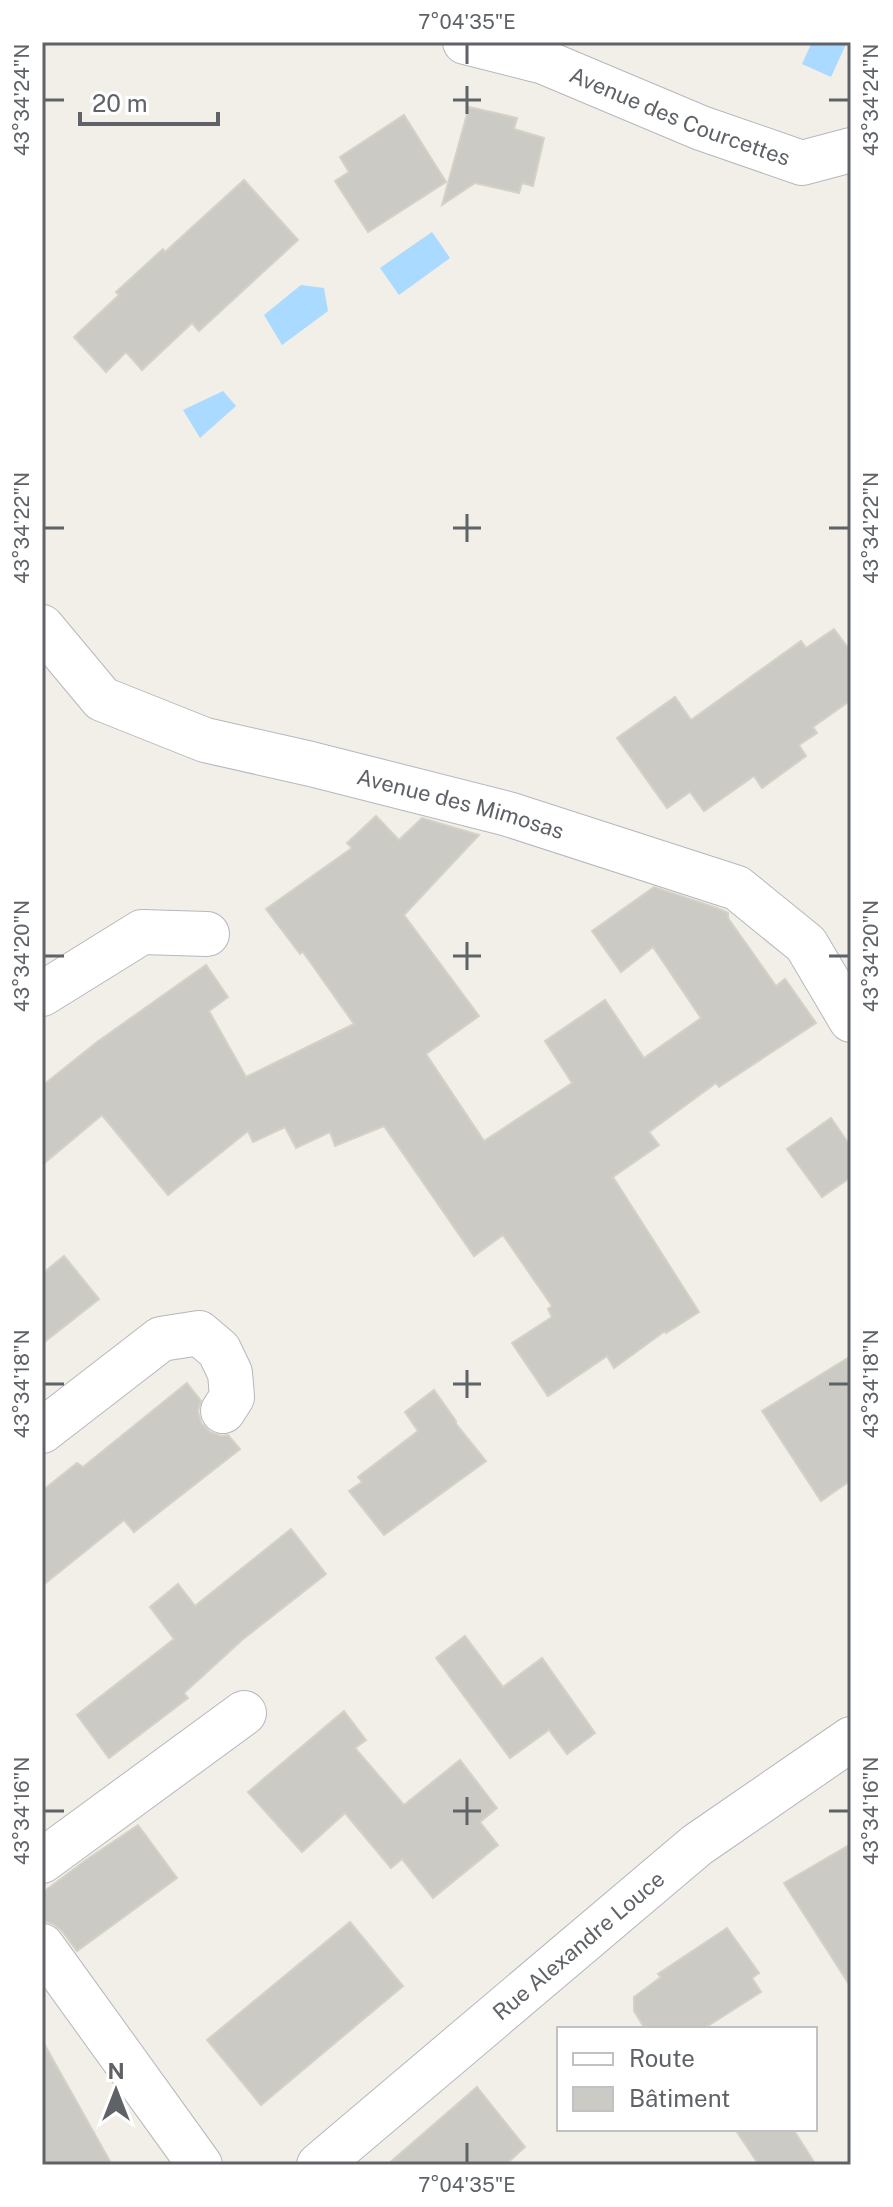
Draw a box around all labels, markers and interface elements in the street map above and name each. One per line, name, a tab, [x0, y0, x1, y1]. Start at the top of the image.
text: 7°04'35"E	[418, 10, 516, 34]
text: 43°34'24"N	[10, 44, 34, 156]
text: 43°34'24"N	[859, 44, 883, 156]
street label: Avenue des Courcettes	[566, 61, 794, 171]
scale bar	[80, 76, 218, 126]
text: 20 m	[92, 89, 148, 117]
text: 43°34'22"N	[10, 472, 34, 584]
text: 43°34'22"N	[859, 472, 883, 584]
street label: Avenue des Mimosas	[354, 763, 567, 844]
text: 43°34'20"N	[10, 900, 34, 1012]
text: 43°34'20"N	[859, 900, 883, 1012]
text: 43°34'18"N	[10, 1329, 34, 1439]
text: 43°34'18"N	[859, 1329, 883, 1439]
text: 43°34'16"N	[10, 1757, 34, 1865]
text: 43°34'16"N	[859, 1757, 883, 1865]
street label: Rue Alexandre Louce	[487, 1865, 670, 2025]
legend	[557, 2027, 817, 2131]
text: Route	[629, 2044, 695, 2072]
north arrow	[76, 2051, 156, 2131]
text: N	[107, 2058, 125, 2084]
text: Bâtiment	[629, 2084, 730, 2112]
text: 7°04'35"E	[418, 2173, 516, 2197]

